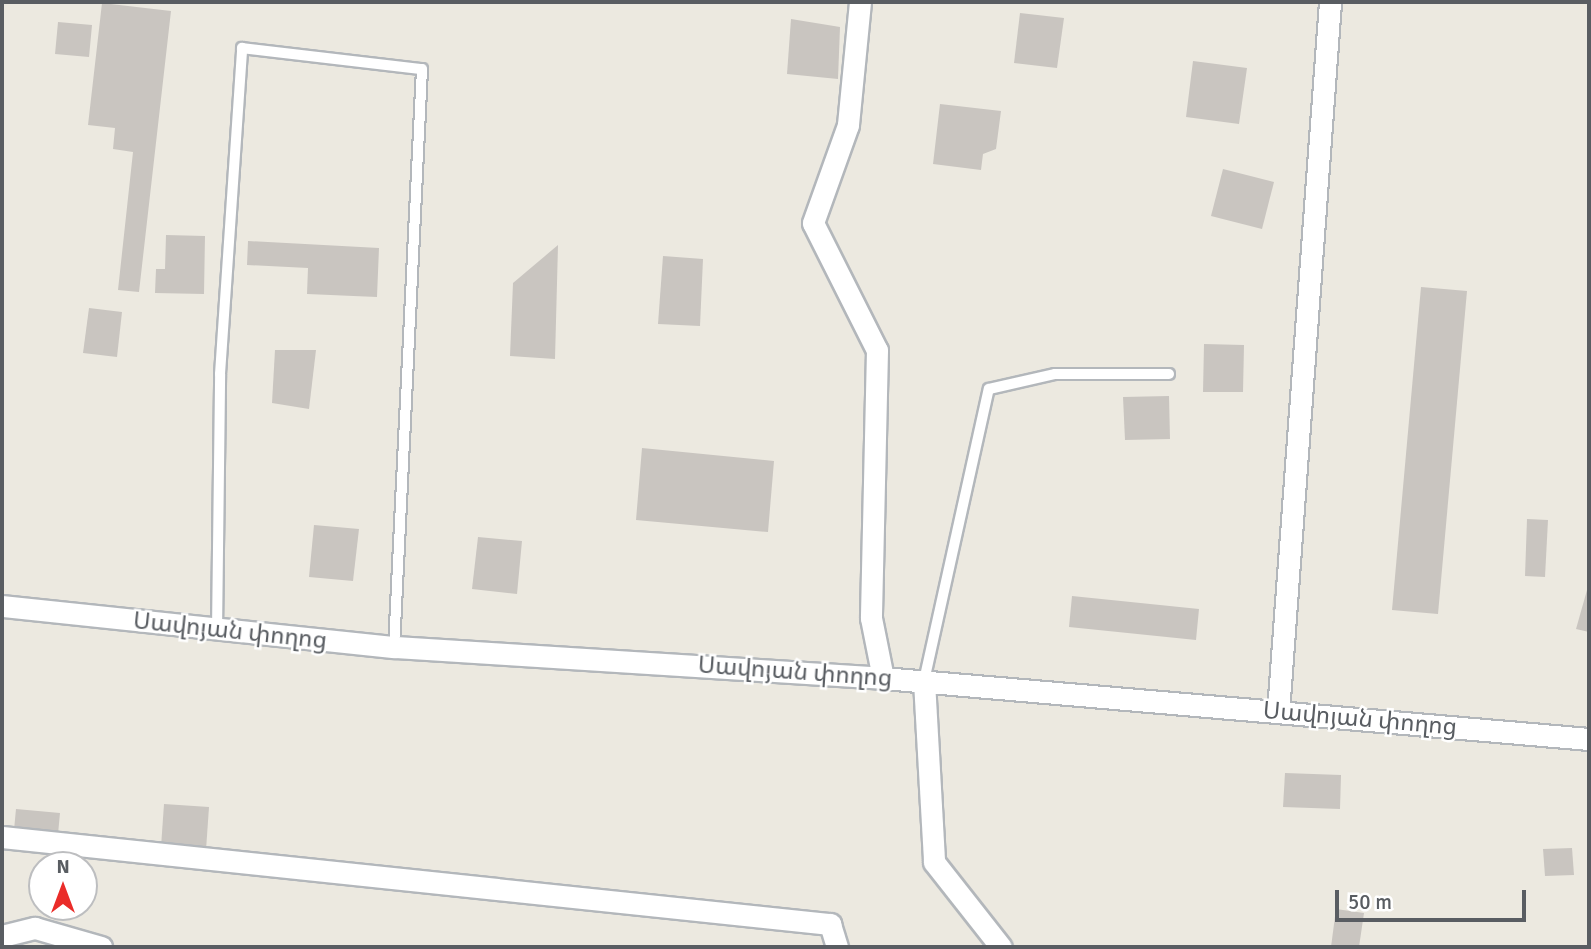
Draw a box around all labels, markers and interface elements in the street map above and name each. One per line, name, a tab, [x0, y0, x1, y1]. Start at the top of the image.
street label: Սավոյան փողոց	[132, 606, 328, 656]
street label: Սավոյան փողոց	[697, 651, 893, 693]
street label: Սավոյան փողոց	[1262, 696, 1458, 742]
north arrow	[28, 851, 98, 921]
text: N	[56, 855, 70, 879]
scale bar	[1339, 876, 1530, 920]
text: 50 m	[1348, 889, 1392, 915]

